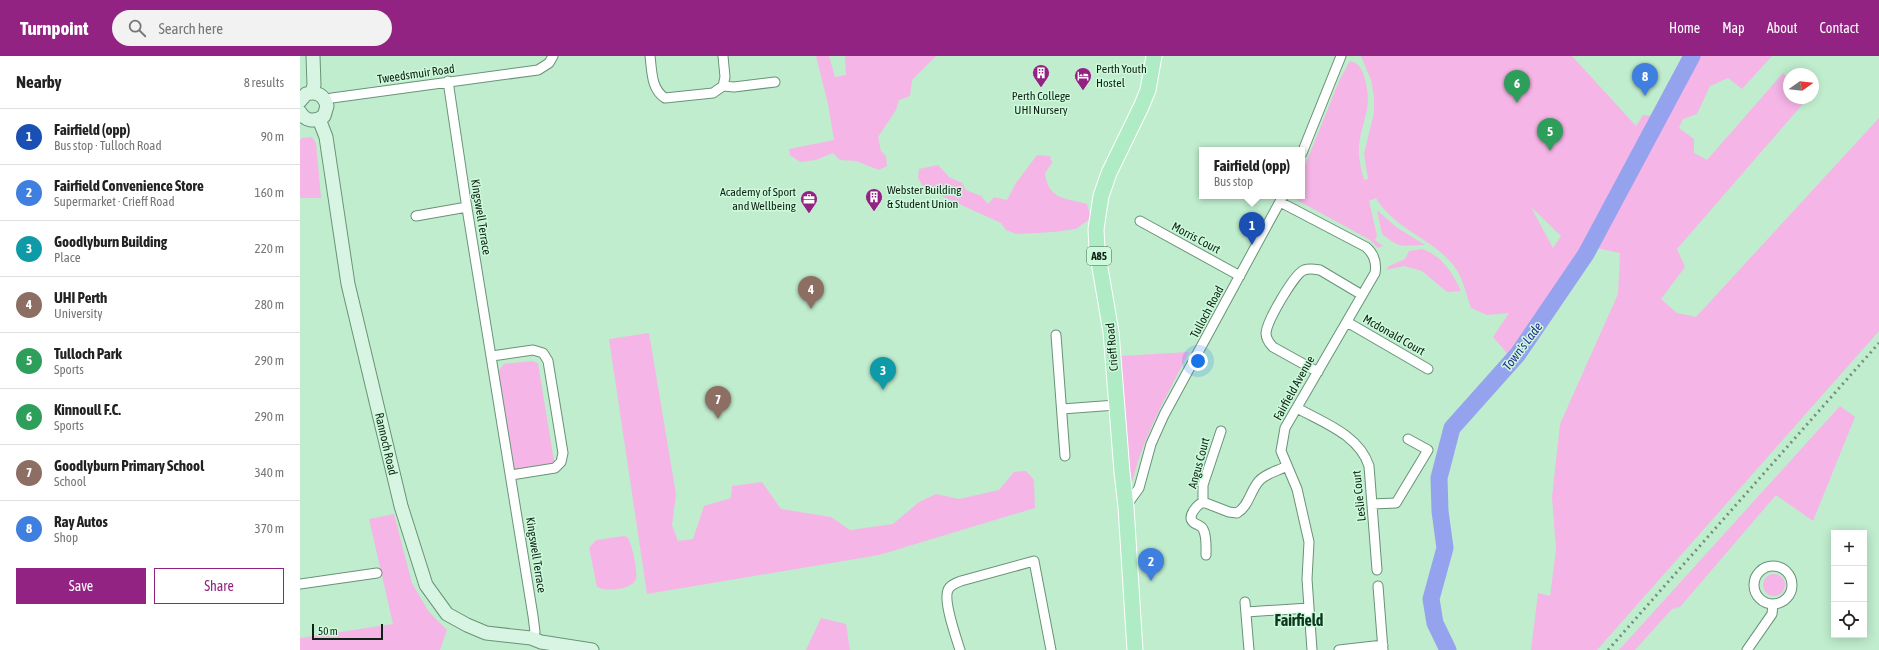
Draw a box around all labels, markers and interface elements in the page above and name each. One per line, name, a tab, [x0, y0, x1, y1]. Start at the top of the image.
search box	[112, 10, 392, 46]
text: Turnpoint	[20, 17, 88, 39]
icon: search	[126, 17, 148, 39]
text: Search here	[158, 20, 223, 37]
text: Home	[1669, 20, 1700, 36]
text: Map	[1722, 20, 1745, 36]
text: About	[1767, 20, 1798, 36]
text: Contact	[1820, 20, 1859, 36]
street label: Tweedsmuir Road	[376, 62, 456, 86]
place label: Perth Youth Hostel	[1096, 62, 1147, 90]
building icon: Perth College UHI Nursery	[1031, 63, 1051, 88]
pin: 8	[1632, 63, 1658, 96]
hotel icon: Perth Youth Hostel	[1073, 66, 1093, 91]
north arrow	[1783, 68, 1819, 104]
pin: 6	[1504, 70, 1530, 103]
text: Nearby	[16, 72, 62, 92]
text: 8 results	[244, 75, 284, 90]
place label: Perth College UHI Nursery	[1012, 89, 1070, 117]
pin: 5	[1537, 118, 1563, 151]
text: Fairfield (opp)	[54, 121, 130, 138]
text: 1	[26, 129, 32, 144]
text: 90 m	[261, 129, 284, 144]
text: Bus stop · Tulloch Road	[54, 138, 162, 153]
popup	[1199, 147, 1305, 199]
text: Fairfield (opp)	[1214, 157, 1290, 174]
text: Bus stop	[1214, 174, 1253, 189]
text: Fairfield Convenience Store	[54, 177, 204, 194]
street label: Kingswell Terrace	[468, 178, 494, 256]
place label: Webster Building & Student Union	[887, 183, 962, 211]
text: 2	[26, 185, 32, 200]
text: 160 m	[255, 185, 284, 200]
place label: Academy of Sport and Wellbeing	[720, 185, 797, 213]
building icon: Webster Building & Student Union	[864, 187, 884, 212]
office icon: Academy of Sport and Wellbeing	[799, 189, 819, 214]
text: Supermarket · Crieff Road	[54, 194, 175, 209]
pin: 1	[1239, 212, 1265, 245]
street label: Morris Court	[1169, 219, 1223, 257]
text: Goodlyburn Building	[54, 233, 167, 250]
text: 3	[26, 241, 32, 256]
text: 220 m	[255, 241, 284, 256]
road number: A85	[1087, 247, 1111, 265]
text: Place	[54, 250, 81, 265]
pin: 4	[798, 276, 824, 309]
street label: Tulloch Road	[1187, 283, 1227, 341]
text: UHI Perth	[54, 289, 107, 306]
text: 4	[26, 297, 32, 312]
text: 280 m	[255, 297, 284, 312]
text: University	[54, 306, 103, 321]
street label: Mcdonald Court	[1360, 312, 1428, 359]
water label: Town's Lade	[1499, 319, 1545, 373]
street label: Crieff Road	[1103, 322, 1121, 372]
text: Tulloch Park	[54, 345, 122, 362]
your location	[1188, 351, 1208, 371]
text: 5	[26, 353, 32, 368]
text: 290 m	[255, 353, 284, 368]
street label: Fairfield Avenue	[1271, 353, 1317, 423]
pin: 3	[870, 357, 896, 390]
text: Sports	[54, 362, 84, 377]
pin: 7	[705, 386, 731, 419]
text: Kinnoull F.C.	[54, 401, 121, 418]
text: 6	[26, 409, 32, 424]
text: 290 m	[255, 409, 284, 424]
street label: Rannoch Road	[372, 411, 400, 477]
text: Sports	[54, 418, 84, 433]
street label: Angus Court	[1185, 435, 1213, 490]
text: Goodlyburn Primary School	[54, 457, 204, 474]
text: 7	[26, 465, 32, 480]
text: 340 m	[255, 465, 284, 480]
street label: Leslie Court	[1349, 469, 1369, 522]
text: School	[54, 474, 86, 489]
text: Ray Autos	[54, 513, 108, 530]
street label: Kingswell Terrace	[523, 516, 549, 594]
text: 8	[26, 521, 32, 536]
text: 370 m	[255, 521, 284, 536]
text: Shop	[54, 530, 78, 545]
map controls	[1831, 530, 1867, 638]
button: +	[1831, 530, 1867, 566]
pin: 2	[1138, 548, 1164, 581]
button: −	[1831, 566, 1867, 602]
button: Save	[16, 568, 146, 604]
button: Share	[154, 568, 284, 604]
button: locate	[1831, 602, 1867, 638]
district label: Fairfield	[1275, 611, 1324, 629]
scale bar	[312, 622, 383, 641]
text: 50 m	[318, 625, 338, 637]

